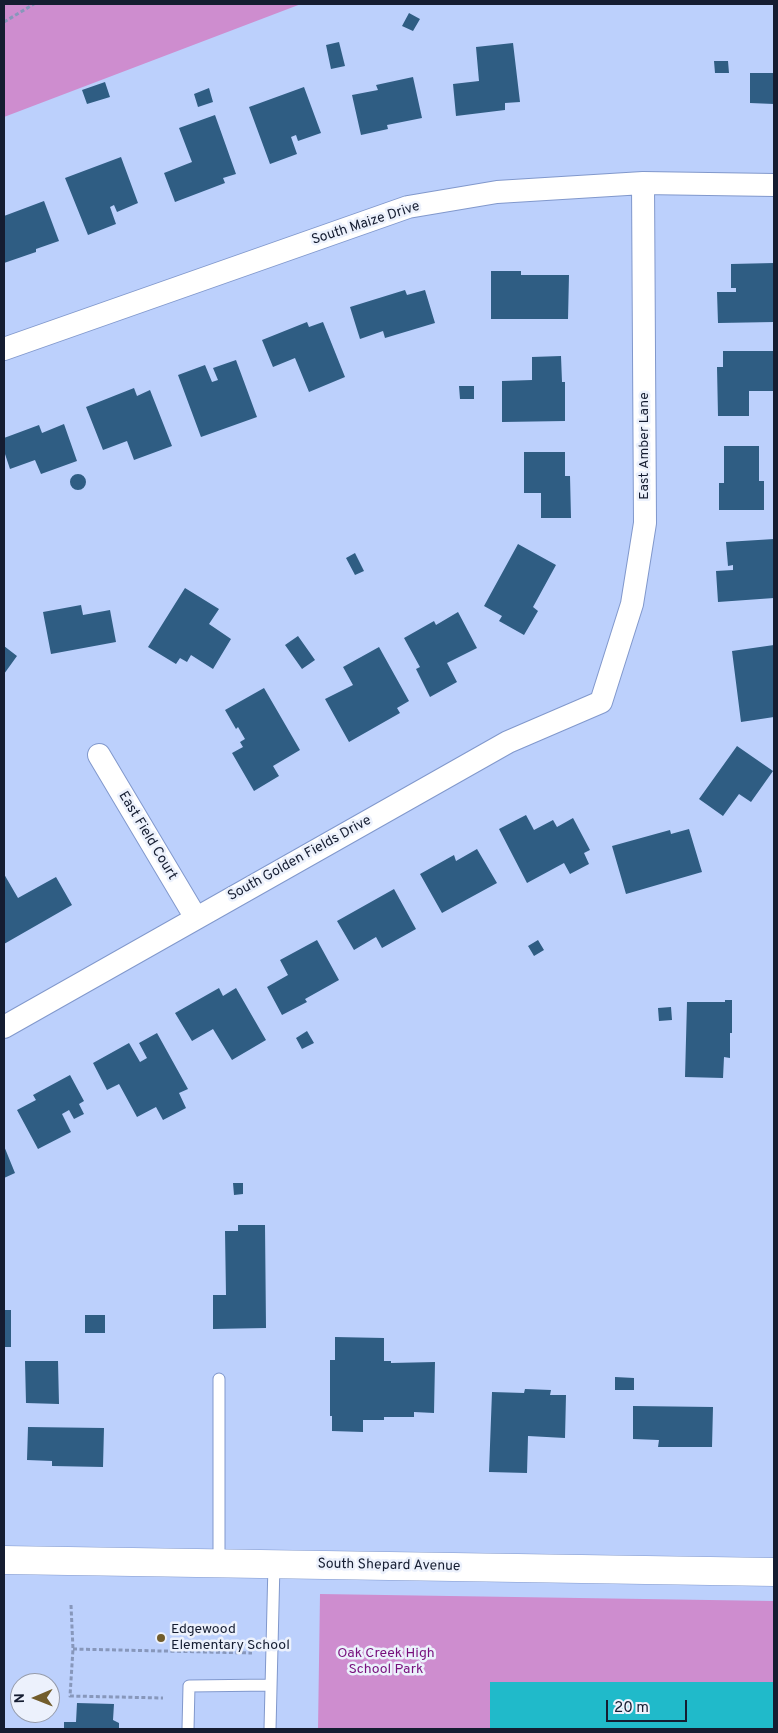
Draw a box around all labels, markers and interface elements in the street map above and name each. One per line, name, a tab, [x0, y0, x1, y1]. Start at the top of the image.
street label: South Maize Drive	[310, 199, 422, 249]
street label: East Amber Lane	[637, 392, 653, 500]
street label: East Field Court	[114, 789, 180, 883]
street label: South Golden Fields Drive	[225, 813, 375, 905]
street label: South Shepard Avenue	[317, 1556, 461, 1576]
place label: Edgewood Elementary School	[171, 1622, 290, 1654]
marker: Edgewood Elementary School	[155, 1632, 167, 1644]
park label: Oak Creek High School Park	[337, 1646, 435, 1678]
north arrow	[10, 1673, 60, 1723]
scale bar	[608, 1690, 689, 1722]
text: N	[12, 1693, 29, 1703]
text: 20 m	[614, 1699, 649, 1718]

